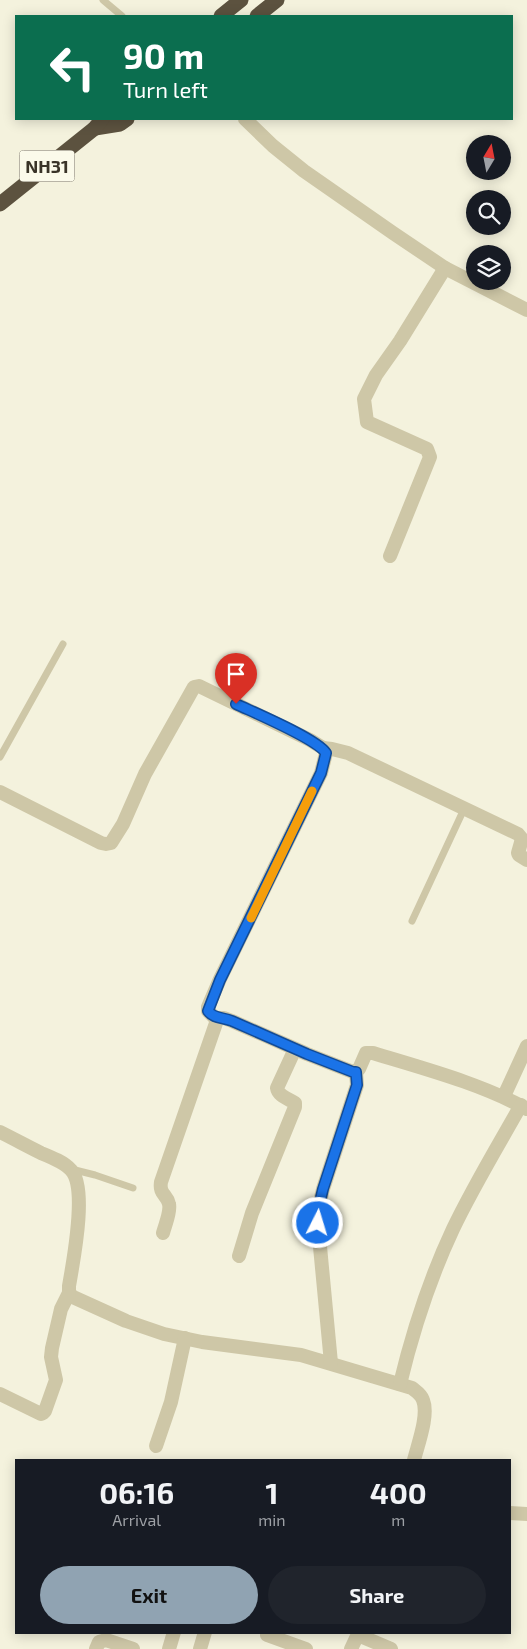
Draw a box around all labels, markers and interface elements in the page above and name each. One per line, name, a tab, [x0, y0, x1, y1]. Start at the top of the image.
text: 90 m	[123, 34, 204, 76]
icon: left	[40, 35, 105, 100]
text: Turn left	[123, 76, 208, 102]
north arrow	[466, 135, 511, 180]
map controls	[466, 135, 511, 290]
road number: NH31	[20, 150, 74, 182]
button: search	[466, 190, 511, 235]
button: layers	[466, 245, 511, 290]
pin	[215, 653, 257, 704]
icon: arrive	[222, 660, 250, 688]
position arrow	[291, 1196, 343, 1248]
text: 06:16	[99, 1474, 174, 1510]
text: 1	[266, 1474, 278, 1510]
text: 400	[370, 1474, 427, 1510]
text: Arrival	[112, 1510, 161, 1529]
text: min	[258, 1510, 286, 1529]
text: m	[391, 1510, 405, 1529]
button: Exit	[40, 1566, 258, 1624]
button: Share	[268, 1566, 486, 1624]

